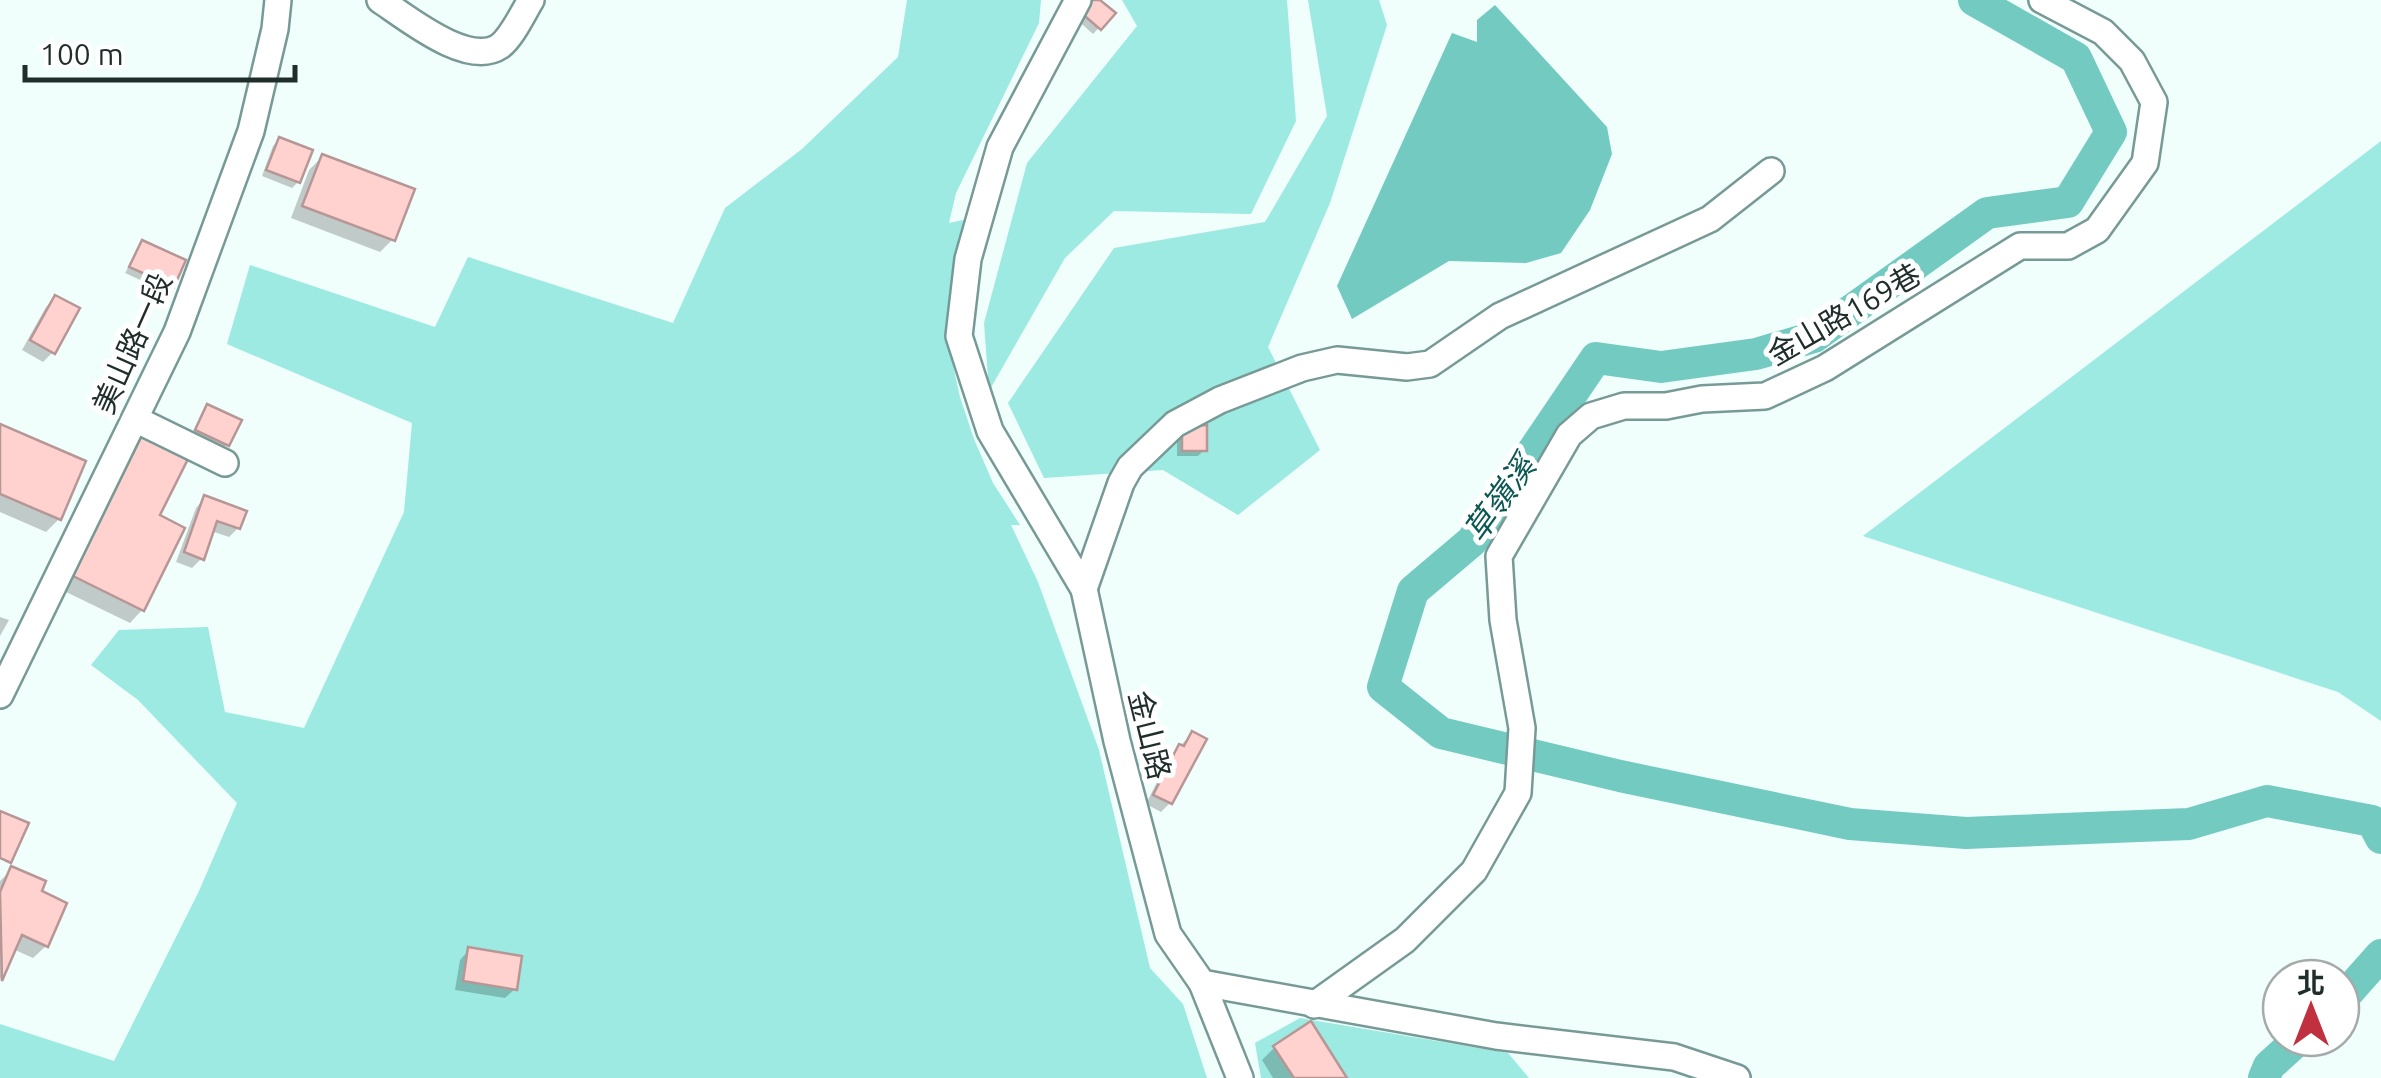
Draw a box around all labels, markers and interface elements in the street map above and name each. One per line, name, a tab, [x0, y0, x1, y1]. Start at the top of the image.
scale bar	[25, 20, 295, 82]
text: 100 m	[40, 37, 124, 71]
street label: 金山路169巷	[1762, 257, 1926, 371]
street label: 美山路一段	[86, 268, 178, 418]
water label: 草嶺溪	[1456, 445, 1544, 547]
street label: 金山路	[1123, 687, 1177, 783]
north arrow	[2261, 958, 2361, 1058]
text: 北	[2297, 967, 2325, 998]

